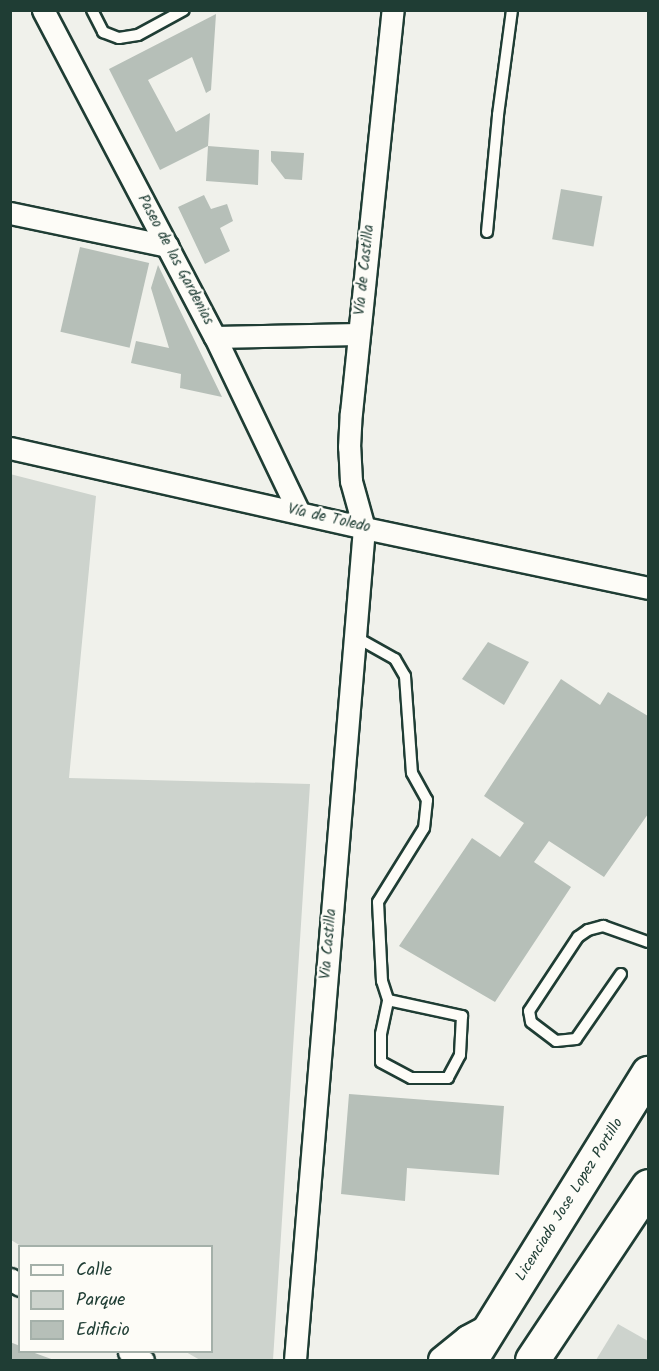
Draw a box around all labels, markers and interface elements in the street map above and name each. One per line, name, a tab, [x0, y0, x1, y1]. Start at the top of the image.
street label: Paseo de las Gardenias	[133, 192, 217, 328]
street label: Vía de Castilla	[351, 224, 379, 316]
street label: Vía de Toledo	[286, 501, 372, 537]
street label: Via Castilla	[317, 908, 341, 980]
street label: Licenciado Jose Lopez Portillo	[512, 1115, 628, 1285]
legend	[18, 1245, 213, 1353]
text: Calle	[76, 1256, 112, 1285]
text: Parque	[76, 1286, 125, 1315]
text: Edificio	[76, 1316, 130, 1345]

